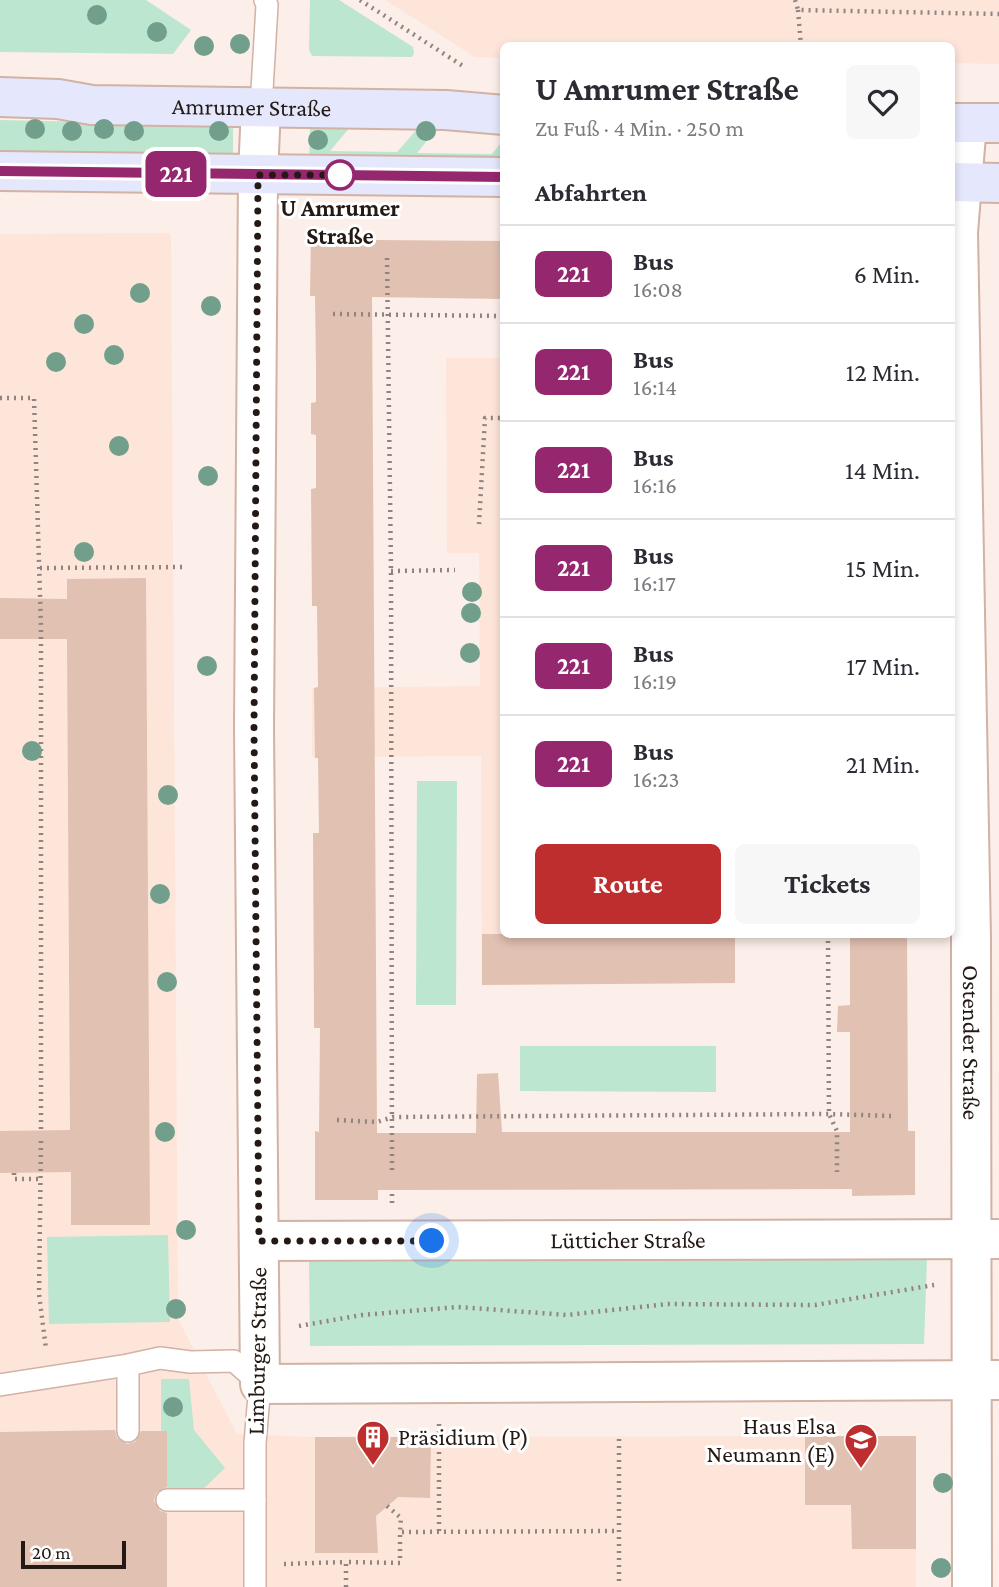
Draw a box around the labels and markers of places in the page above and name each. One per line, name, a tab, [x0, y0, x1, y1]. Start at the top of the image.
marker: U Amrumer Straße	[325, 160, 355, 190]
place label: U Amrumer Straße	[280, 194, 400, 249]
place label: Haus Elsa Neumann (E)	[707, 1412, 836, 1468]
building icon: Präsidium (P)	[354, 1418, 392, 1467]
school or university icon: Haus Elsa Neumann (E)	[842, 1421, 880, 1470]
place label: Präsidium (P)	[398, 1423, 529, 1451]

